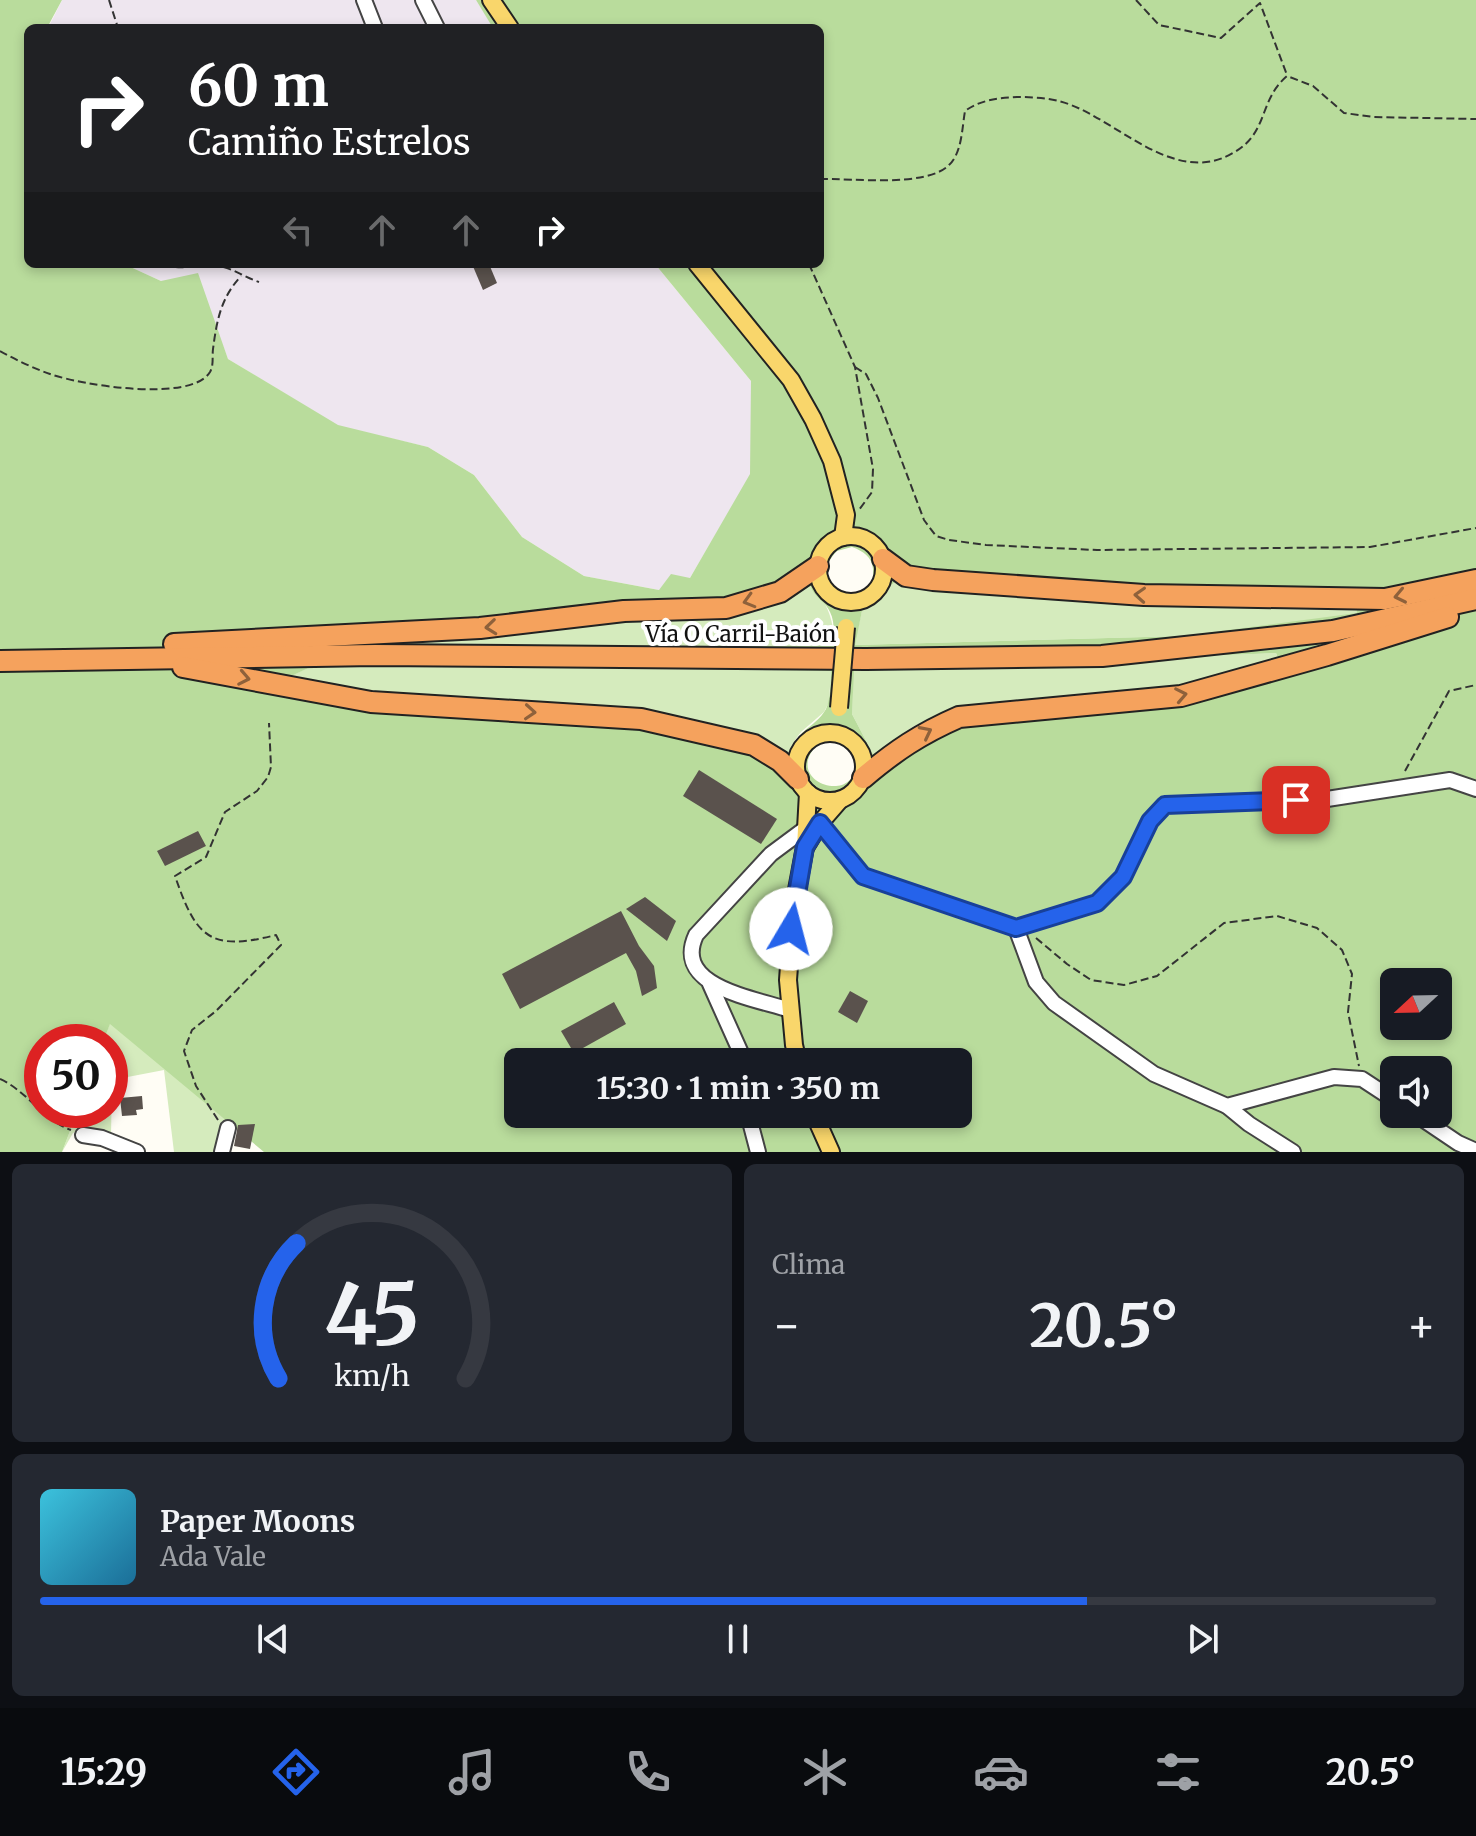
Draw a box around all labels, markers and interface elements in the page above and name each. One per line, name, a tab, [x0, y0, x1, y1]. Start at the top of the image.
text: 60 m	[188, 51, 329, 121]
icon: right	[56, 56, 160, 160]
text: Camiño Estrelos	[188, 120, 471, 165]
icon: left	[276, 208, 320, 252]
icon: ahead	[360, 208, 404, 252]
icon: ahead	[444, 208, 488, 252]
icon: right	[528, 208, 572, 252]
one-way arrow	[1133, 586, 1146, 603]
one-way arrow	[1393, 587, 1407, 604]
one-way arrow	[743, 592, 757, 608]
one-way arrow	[485, 618, 498, 635]
street label: Vía O Carril-Baión	[645, 620, 837, 648]
one-way arrow	[238, 668, 251, 685]
one-way arrow	[1174, 687, 1188, 704]
one-way arrow	[524, 703, 537, 720]
one-way arrow	[917, 727, 932, 742]
pin	[1262, 766, 1330, 834]
icon: arrive	[1274, 778, 1318, 822]
position arrow	[749, 887, 833, 971]
north arrow	[1380, 968, 1452, 1040]
map controls	[1380, 968, 1452, 1128]
speed limit sign: 50	[24, 1024, 128, 1128]
button: sound	[1380, 1056, 1452, 1128]
text: 15:30 · 1 min · 350 m	[596, 1069, 880, 1107]
text: Clima	[772, 1248, 845, 1281]
text: 45	[324, 1263, 420, 1368]
text: 20.5°	[1029, 1288, 1179, 1363]
text: −	[772, 1298, 801, 1353]
text: +	[1407, 1298, 1436, 1353]
text: km/h	[334, 1358, 410, 1394]
text: Paper Moons	[160, 1502, 355, 1540]
text: Ada Vale	[160, 1540, 266, 1573]
icon: previous	[251, 1617, 295, 1661]
icon: pause	[716, 1617, 760, 1661]
icon: next	[1181, 1617, 1225, 1661]
icon: directions	[268, 1744, 324, 1800]
icon: music	[444, 1744, 500, 1800]
icon: phone	[620, 1744, 676, 1800]
icon: climate	[797, 1744, 853, 1800]
icon: car	[973, 1744, 1029, 1800]
icon: filters	[1150, 1744, 1206, 1800]
text: 15:29	[60, 1750, 147, 1795]
text: 20.5°	[1326, 1750, 1416, 1795]

